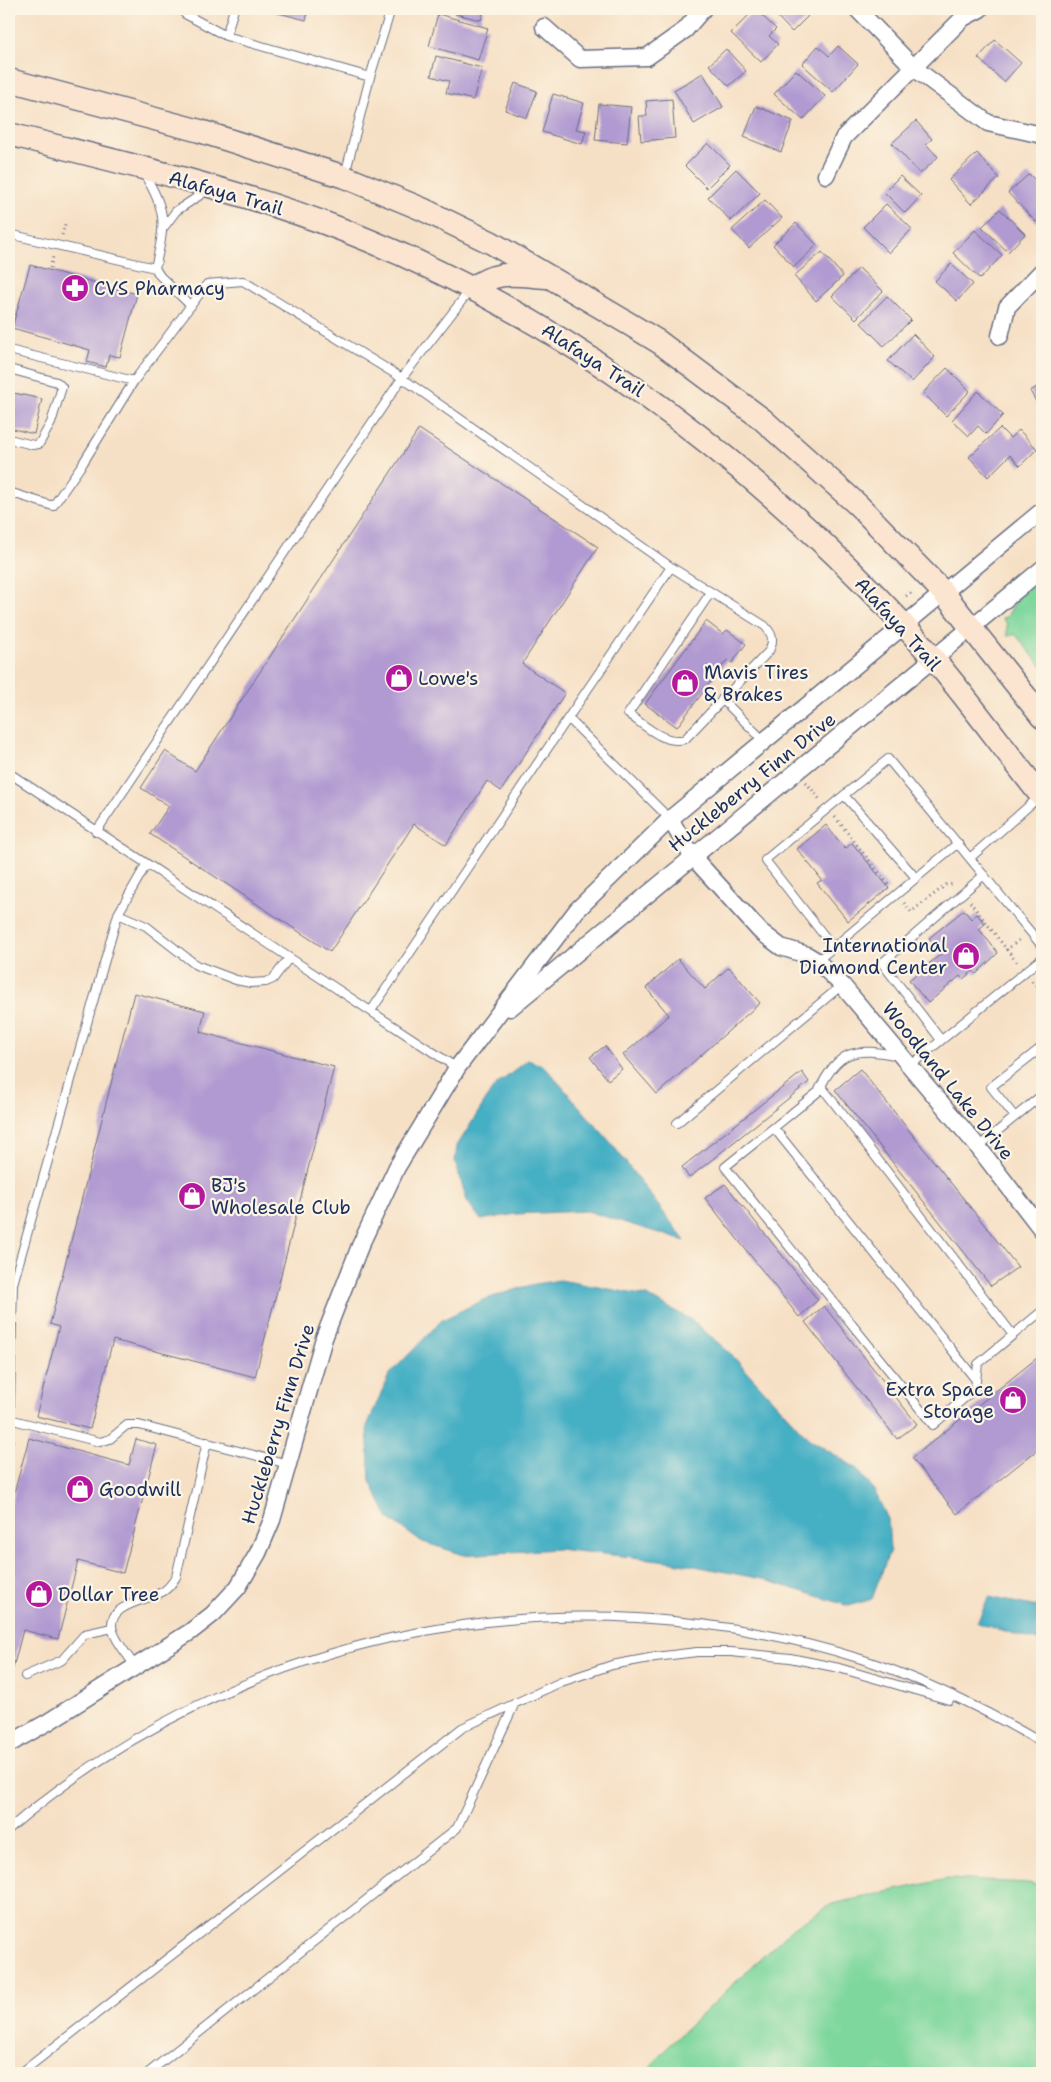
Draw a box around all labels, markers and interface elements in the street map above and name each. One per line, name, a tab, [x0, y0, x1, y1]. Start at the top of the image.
street label: Alafaya Trail	[166, 165, 286, 221]
pharmacy icon: CVS Pharmacy	[60, 273, 90, 303]
place label: CVS Pharmacy	[94, 276, 225, 301]
street label: Alafaya Trail	[537, 317, 650, 403]
street label: Alafaya Trail	[849, 572, 947, 676]
place label: Mavis Tires & Brakes	[704, 660, 809, 707]
shop icon: Lowe's	[384, 663, 414, 693]
place label: Lowe's	[418, 666, 478, 691]
shop icon: Mavis Tires & Brakes	[670, 668, 700, 698]
street label: Huckleberry Finn Drive	[663, 707, 841, 857]
place label: International Diamond Center	[799, 933, 947, 980]
shop icon: International Diamond Center	[951, 941, 981, 971]
street label: Woodland Lake Drive	[877, 997, 1019, 1165]
place label: BJ's Wholesale Club	[211, 1173, 351, 1220]
shop icon: BJ's Wholesale Club	[177, 1181, 207, 1211]
street label: Huckleberry Finn Drive	[236, 1321, 320, 1527]
place label: Extra Space Storage	[886, 1377, 994, 1424]
shop icon: Extra Space Storage	[998, 1385, 1028, 1415]
shop icon: Goodwill	[65, 1474, 95, 1504]
place label: Goodwill	[99, 1477, 182, 1502]
shop icon: Dollar Tree	[24, 1579, 54, 1609]
place label: Dollar Tree	[58, 1582, 159, 1607]

